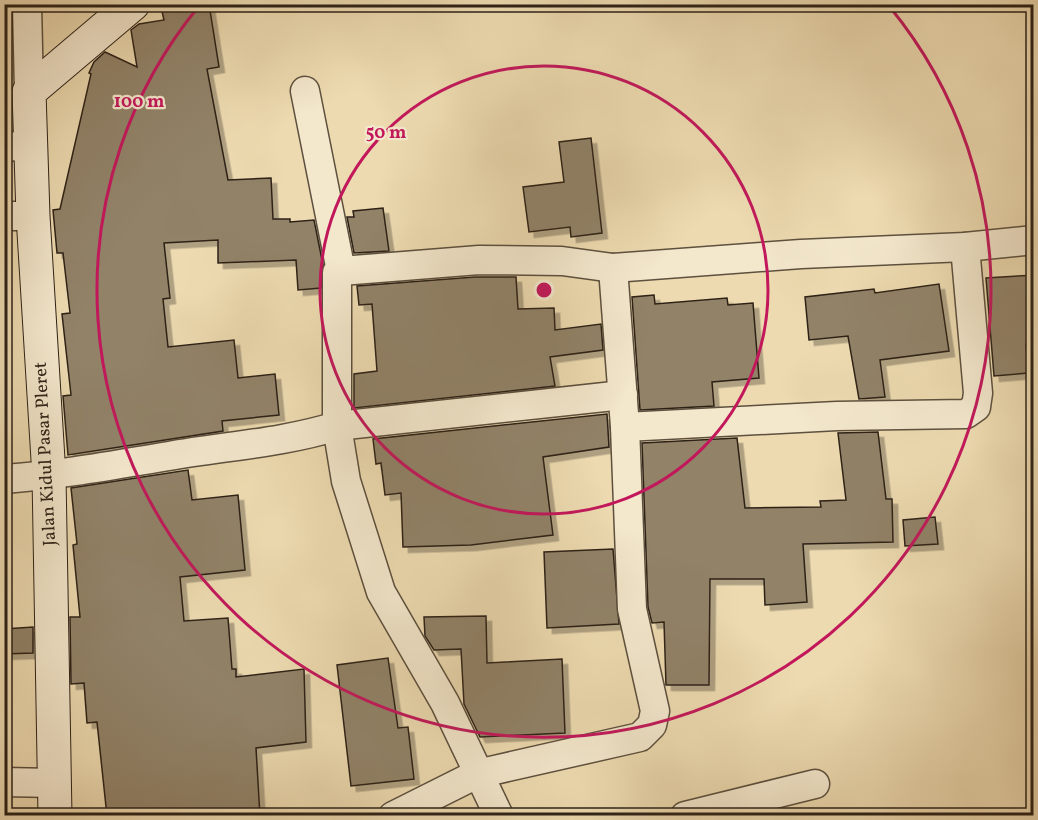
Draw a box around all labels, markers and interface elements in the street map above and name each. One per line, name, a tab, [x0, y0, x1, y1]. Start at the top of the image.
text: 100 m	[114, 90, 164, 115]
text: 50 m	[366, 121, 406, 146]
centre of rings	[534, 280, 554, 300]
street label: Jalan Kidul Pasar Pleret	[29, 361, 63, 547]

